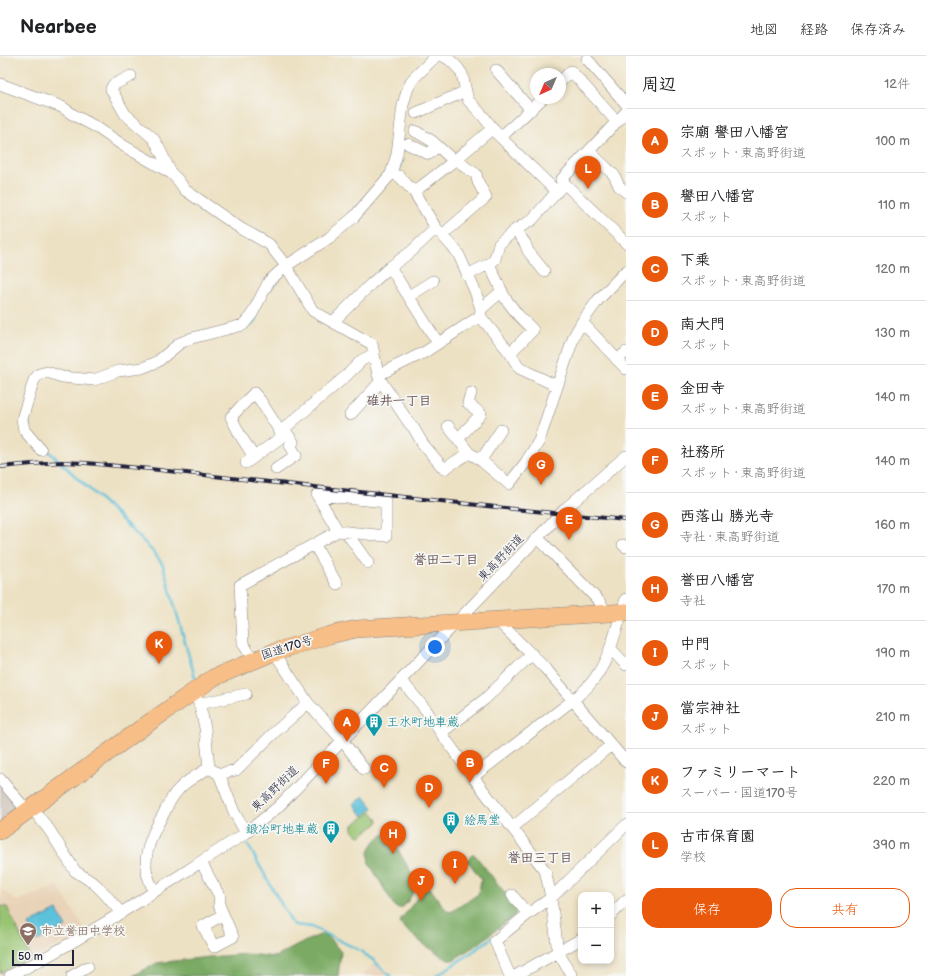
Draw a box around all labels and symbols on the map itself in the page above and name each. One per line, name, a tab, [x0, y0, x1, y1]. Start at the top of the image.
north arrow	[530, 68, 566, 104]
pin: L	[575, 156, 601, 189]
district label: 碓井一丁目	[366, 393, 432, 409]
pin: G	[528, 452, 554, 485]
pin: E	[556, 507, 582, 540]
street label: 東高野街道	[475, 531, 527, 585]
district label: 誉田二丁目	[413, 552, 479, 568]
pin: K	[146, 631, 172, 664]
street label: 国道170号	[259, 633, 315, 663]
your location	[425, 637, 445, 657]
pin: A	[334, 709, 360, 742]
building icon: 王水町地車蔵	[364, 712, 384, 737]
place label: 王水町地車蔵	[387, 715, 459, 730]
pin: B	[457, 750, 483, 783]
pin: F	[313, 751, 339, 784]
pin: C	[371, 755, 397, 788]
street label: 東高野街道	[248, 763, 302, 815]
pin: D	[416, 775, 442, 808]
building icon: 絵馬堂	[441, 810, 461, 835]
place label: 絵馬堂	[464, 813, 500, 828]
building icon: 鍛冶町地車蔵	[321, 819, 341, 844]
pin: H	[380, 821, 406, 854]
place label: 鍛冶町地車蔵	[246, 822, 318, 837]
district label: 誉田三丁目	[507, 850, 573, 866]
pin: I	[442, 851, 468, 884]
pin: J	[408, 868, 434, 901]
school or university icon: 市立誉田中学校	[18, 921, 38, 946]
place label: 市立誉田中学校	[41, 924, 125, 939]
scale bar	[12, 948, 74, 967]

